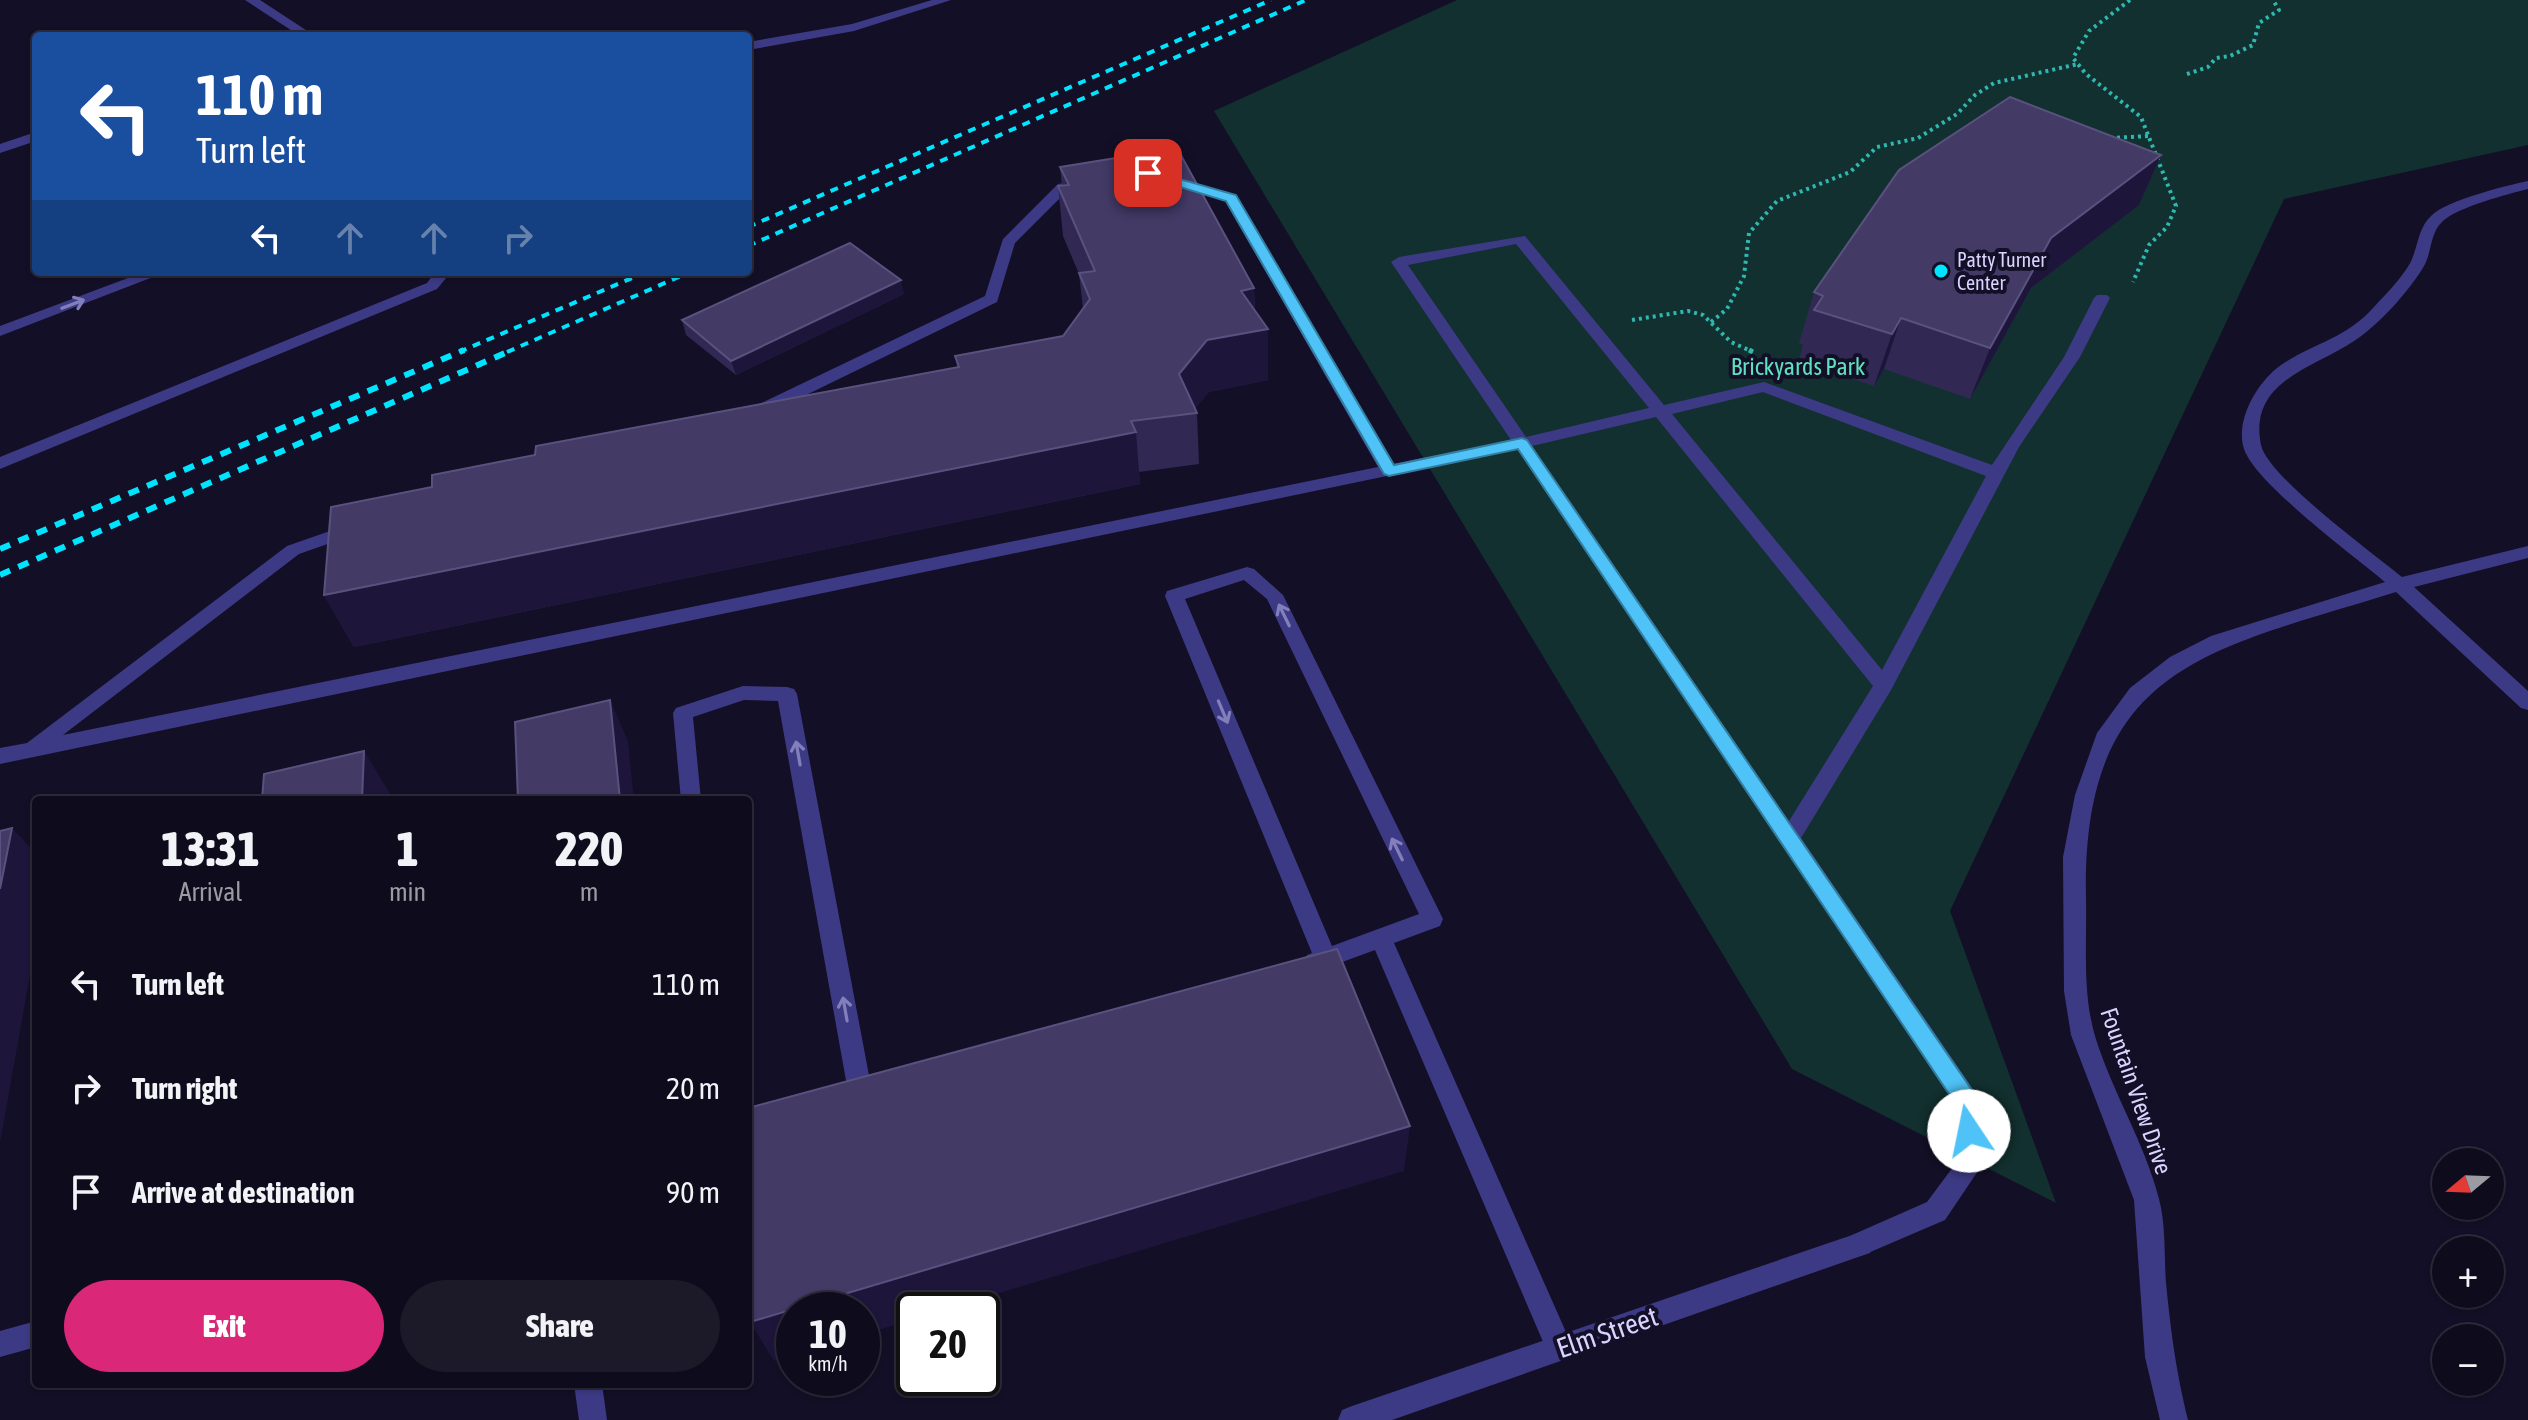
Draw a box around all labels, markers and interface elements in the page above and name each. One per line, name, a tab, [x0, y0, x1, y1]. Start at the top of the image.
text: 110 m	[196, 63, 323, 127]
icon: left	[64, 64, 168, 168]
text: Turn left	[196, 129, 306, 171]
pin	[1114, 139, 1182, 207]
icon: arrive	[1126, 151, 1170, 195]
icon: left	[244, 216, 288, 260]
icon: ahead	[328, 216, 372, 260]
icon: ahead	[412, 216, 456, 260]
icon: right	[496, 216, 540, 260]
place label: Patty Turner Center	[1957, 248, 2047, 294]
marker: Patty Turner Center	[1932, 262, 1950, 280]
one-way arrow	[60, 296, 85, 310]
park label: Brickyards Park	[1731, 353, 1866, 380]
one-way arrow	[1276, 604, 1291, 628]
one-way arrow	[1216, 699, 1231, 724]
one-way arrow	[789, 741, 804, 767]
text: 13:31	[161, 821, 260, 876]
text: 1	[396, 821, 419, 876]
text: 220	[555, 821, 623, 876]
one-way arrow	[1389, 838, 1404, 861]
text: Arrival	[179, 877, 242, 907]
text: min	[389, 877, 426, 907]
text: m	[580, 877, 598, 907]
icon: left	[64, 962, 108, 1006]
text: Turn left	[132, 967, 224, 1001]
text: 110 m	[652, 967, 720, 1001]
one-way arrow	[836, 997, 851, 1022]
street label: Fountain View Drive	[2095, 1004, 2178, 1178]
icon: right	[64, 1066, 108, 1110]
text: Turn right	[132, 1071, 238, 1105]
text: 20 m	[666, 1071, 720, 1105]
position arrow	[1927, 1089, 2011, 1173]
north arrow	[2432, 1148, 2504, 1220]
map controls	[2432, 1148, 2504, 1396]
icon: arrive	[64, 1170, 108, 1214]
text: Arrive at destination	[132, 1175, 354, 1209]
text: 90 m	[666, 1175, 720, 1209]
button: +	[2432, 1236, 2504, 1308]
button: Exit	[64, 1280, 384, 1372]
button: Share	[400, 1280, 720, 1372]
speed limit sign: 20	[896, 1292, 1000, 1396]
street label: Elm Street	[1552, 1300, 1662, 1364]
text: 10	[809, 1311, 847, 1356]
button: −	[2432, 1324, 2504, 1396]
text: km/h	[808, 1352, 848, 1375]

